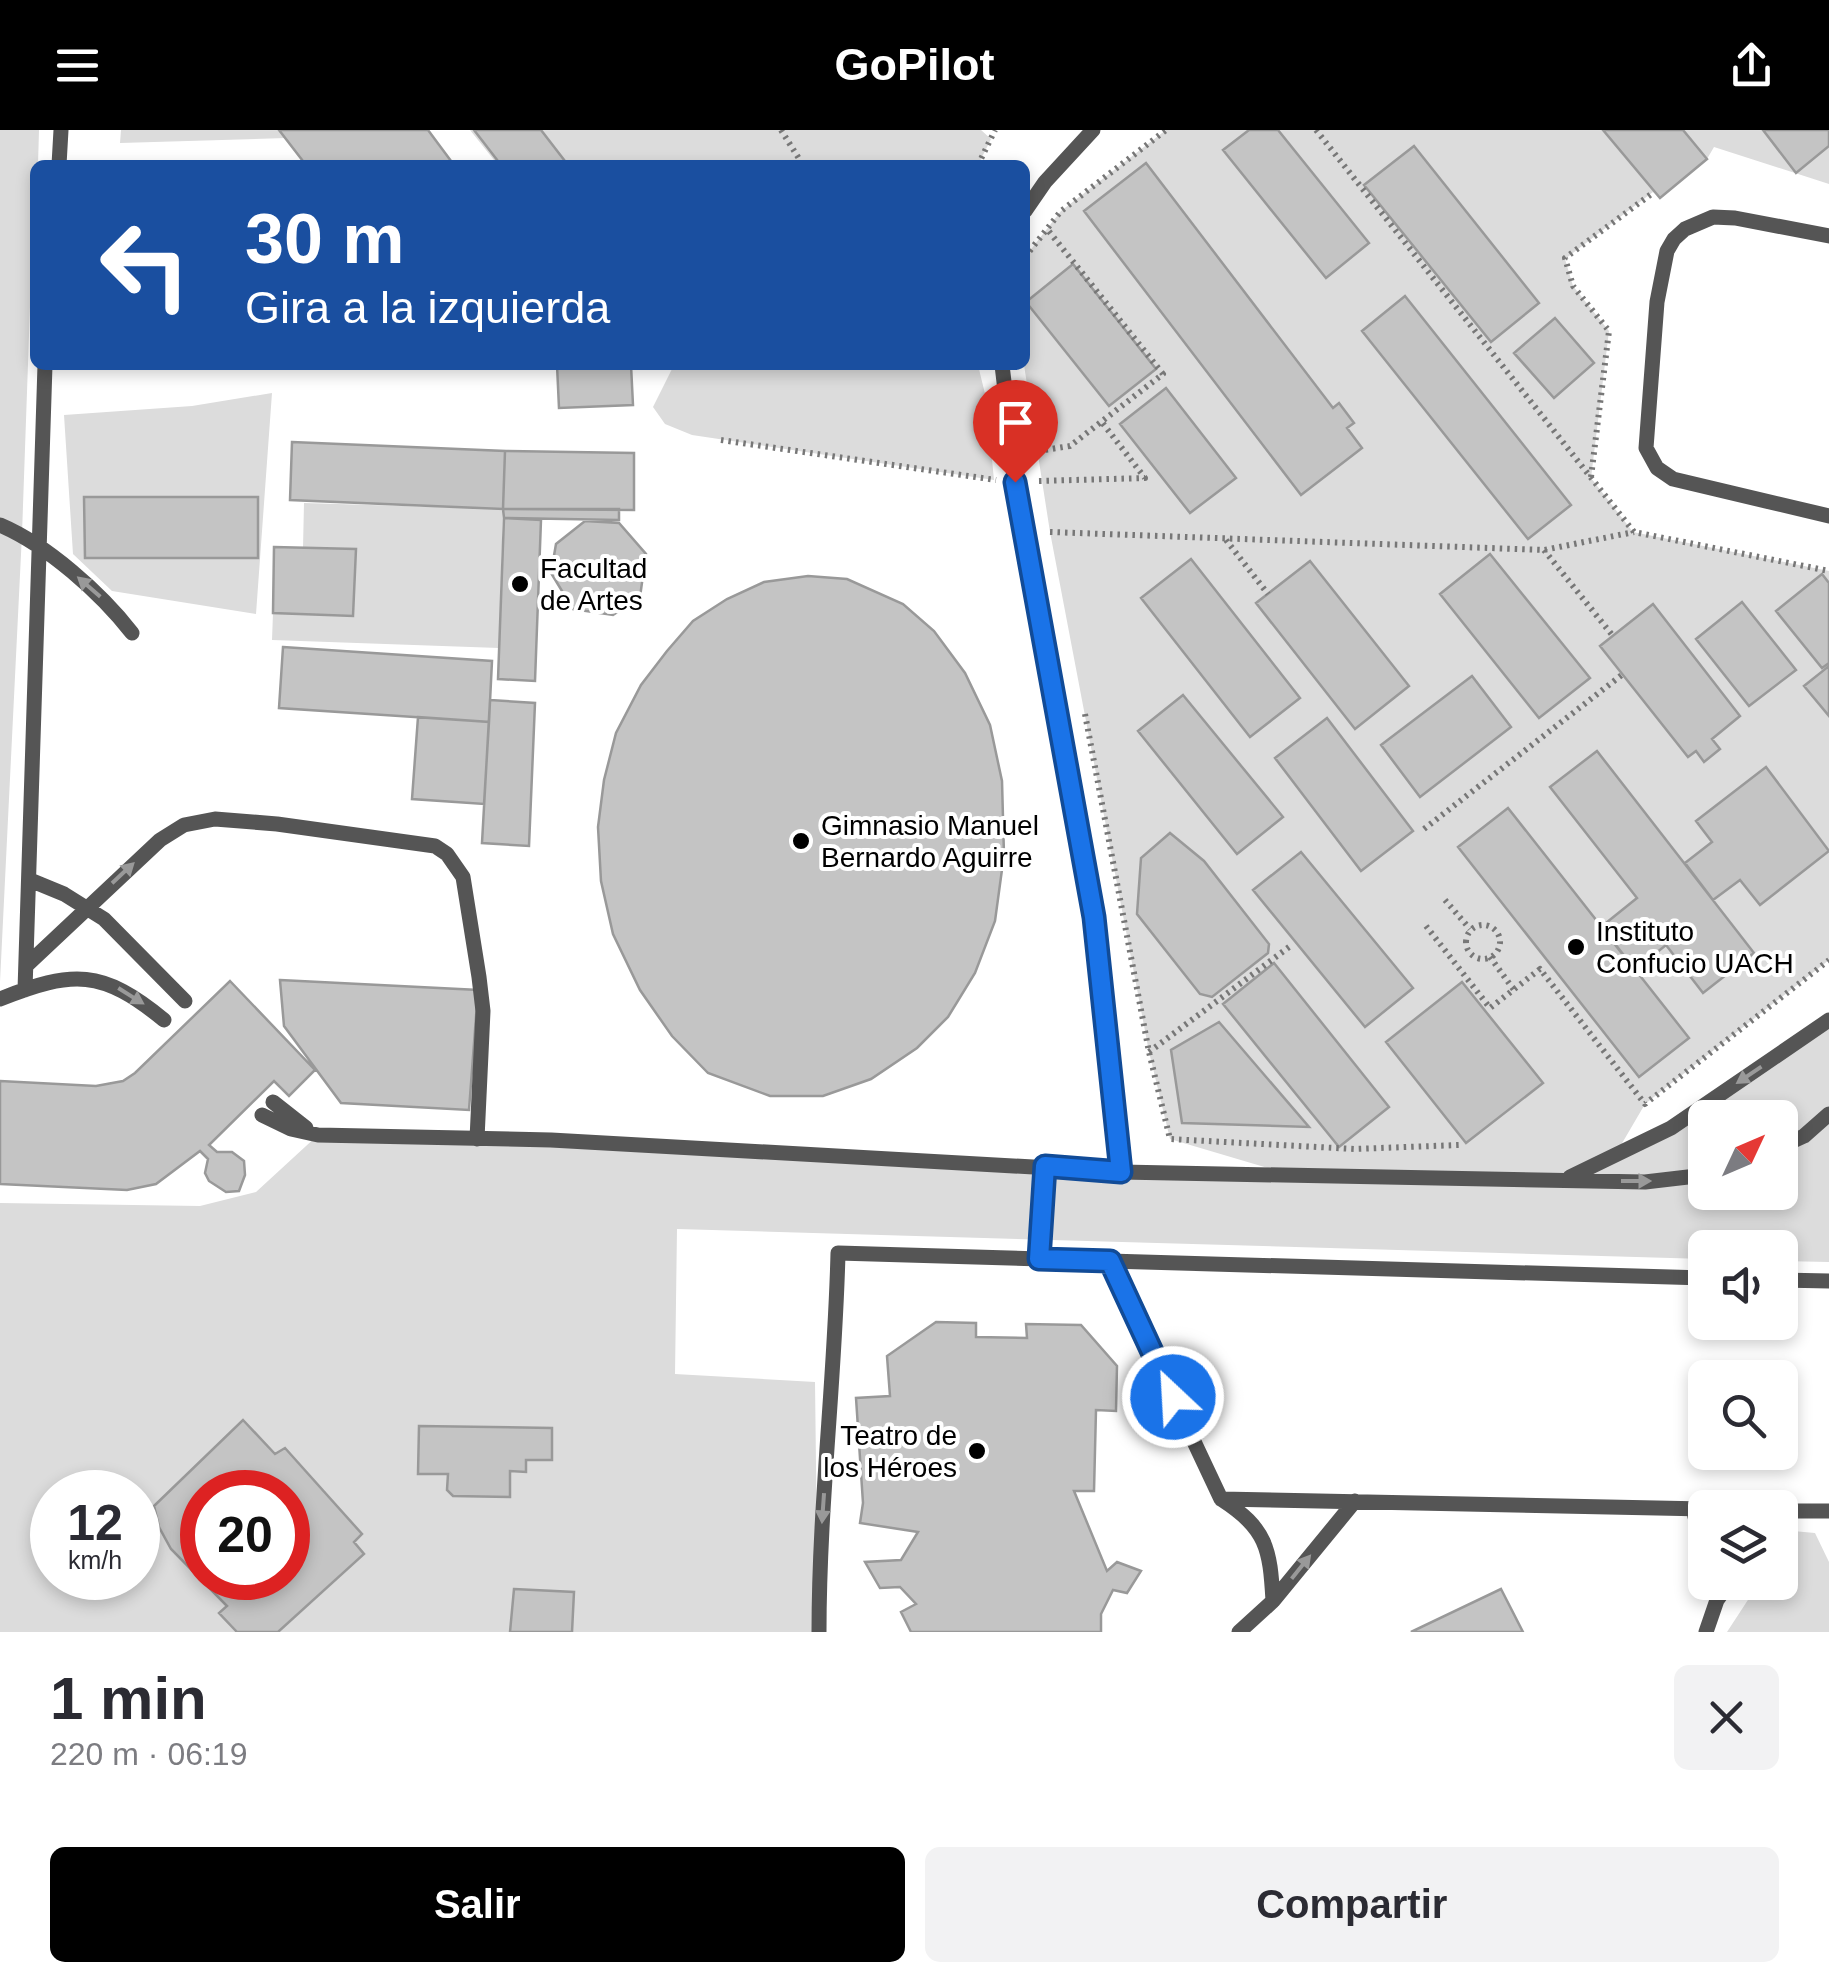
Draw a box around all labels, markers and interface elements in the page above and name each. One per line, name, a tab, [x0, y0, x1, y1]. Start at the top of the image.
icon: menu	[50, 38, 105, 93]
icon: share	[1724, 38, 1779, 93]
text: GoPilot	[835, 39, 994, 90]
icon: left	[80, 200, 210, 330]
text: 30 m	[245, 200, 405, 278]
text: Gira a la izquierda	[245, 282, 610, 333]
pin	[973, 380, 1058, 483]
icon: arrive	[988, 395, 1043, 450]
place label: Facultad de Artes	[540, 553, 647, 616]
marker: Facultad de Artes	[509, 573, 531, 595]
one-way arrow	[77, 576, 102, 598]
place label: Gimnasio Manuel Bernardo Aguirre	[821, 810, 1039, 873]
marker: Gimnasio Manuel Bernardo Aguirre	[790, 830, 812, 852]
one-way arrow	[111, 862, 135, 885]
place label: Instituto Confucio UACH	[1596, 916, 1794, 979]
marker: Instituto Confucio UACH	[1565, 936, 1587, 958]
one-way arrow	[117, 986, 145, 1004]
one-way arrow	[1735, 1065, 1762, 1084]
north arrow	[1688, 1100, 1798, 1210]
map controls	[1688, 1100, 1798, 1600]
one-way arrow	[1621, 1173, 1653, 1189]
button: sound	[1688, 1230, 1798, 1340]
position arrow	[1121, 1345, 1225, 1449]
button: search	[1688, 1360, 1798, 1470]
place label: Teatro de los Héroes	[823, 1420, 957, 1483]
marker: Teatro de los Héroes	[966, 1440, 988, 1462]
speed limit sign: 20	[180, 1470, 310, 1600]
button: layers	[1688, 1490, 1798, 1600]
one-way arrow	[815, 1493, 831, 1525]
text: 12	[67, 1495, 123, 1551]
text: km/h	[68, 1546, 122, 1574]
one-way arrow	[1290, 1555, 1311, 1580]
text: 1 min	[50, 1665, 207, 1732]
button: close	[1674, 1665, 1779, 1770]
text: 220 m · 06:19	[50, 1736, 247, 1772]
button: Salir	[50, 1847, 905, 1962]
button: Compartir	[925, 1847, 1779, 1962]

